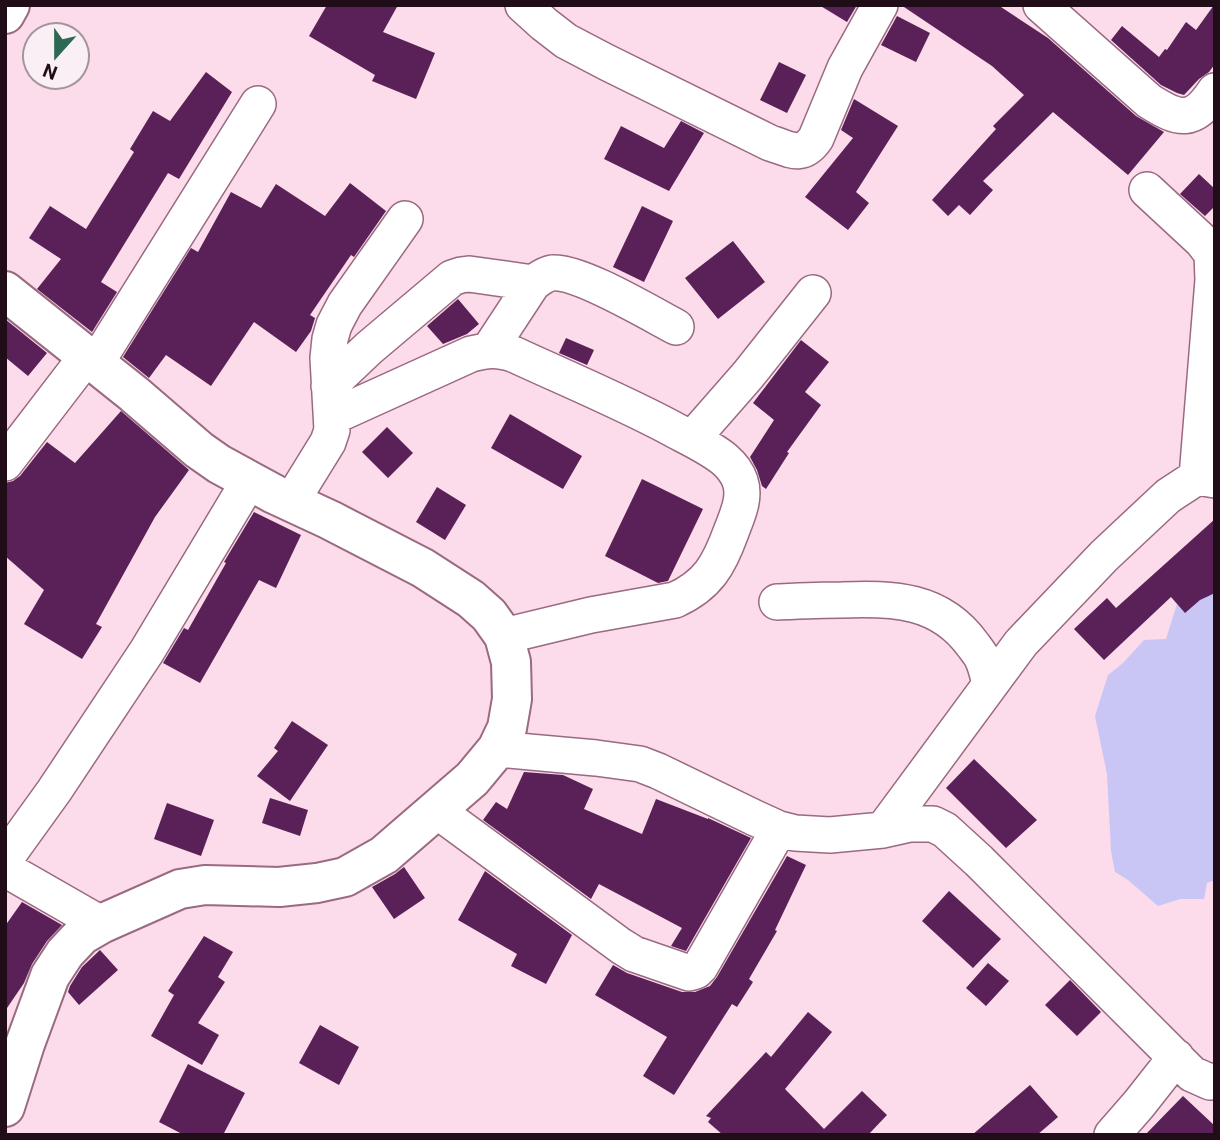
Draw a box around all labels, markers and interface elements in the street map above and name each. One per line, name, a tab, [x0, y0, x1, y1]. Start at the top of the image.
north arrow	[21, 21, 91, 91]
text: N	[40, 58, 60, 85]

